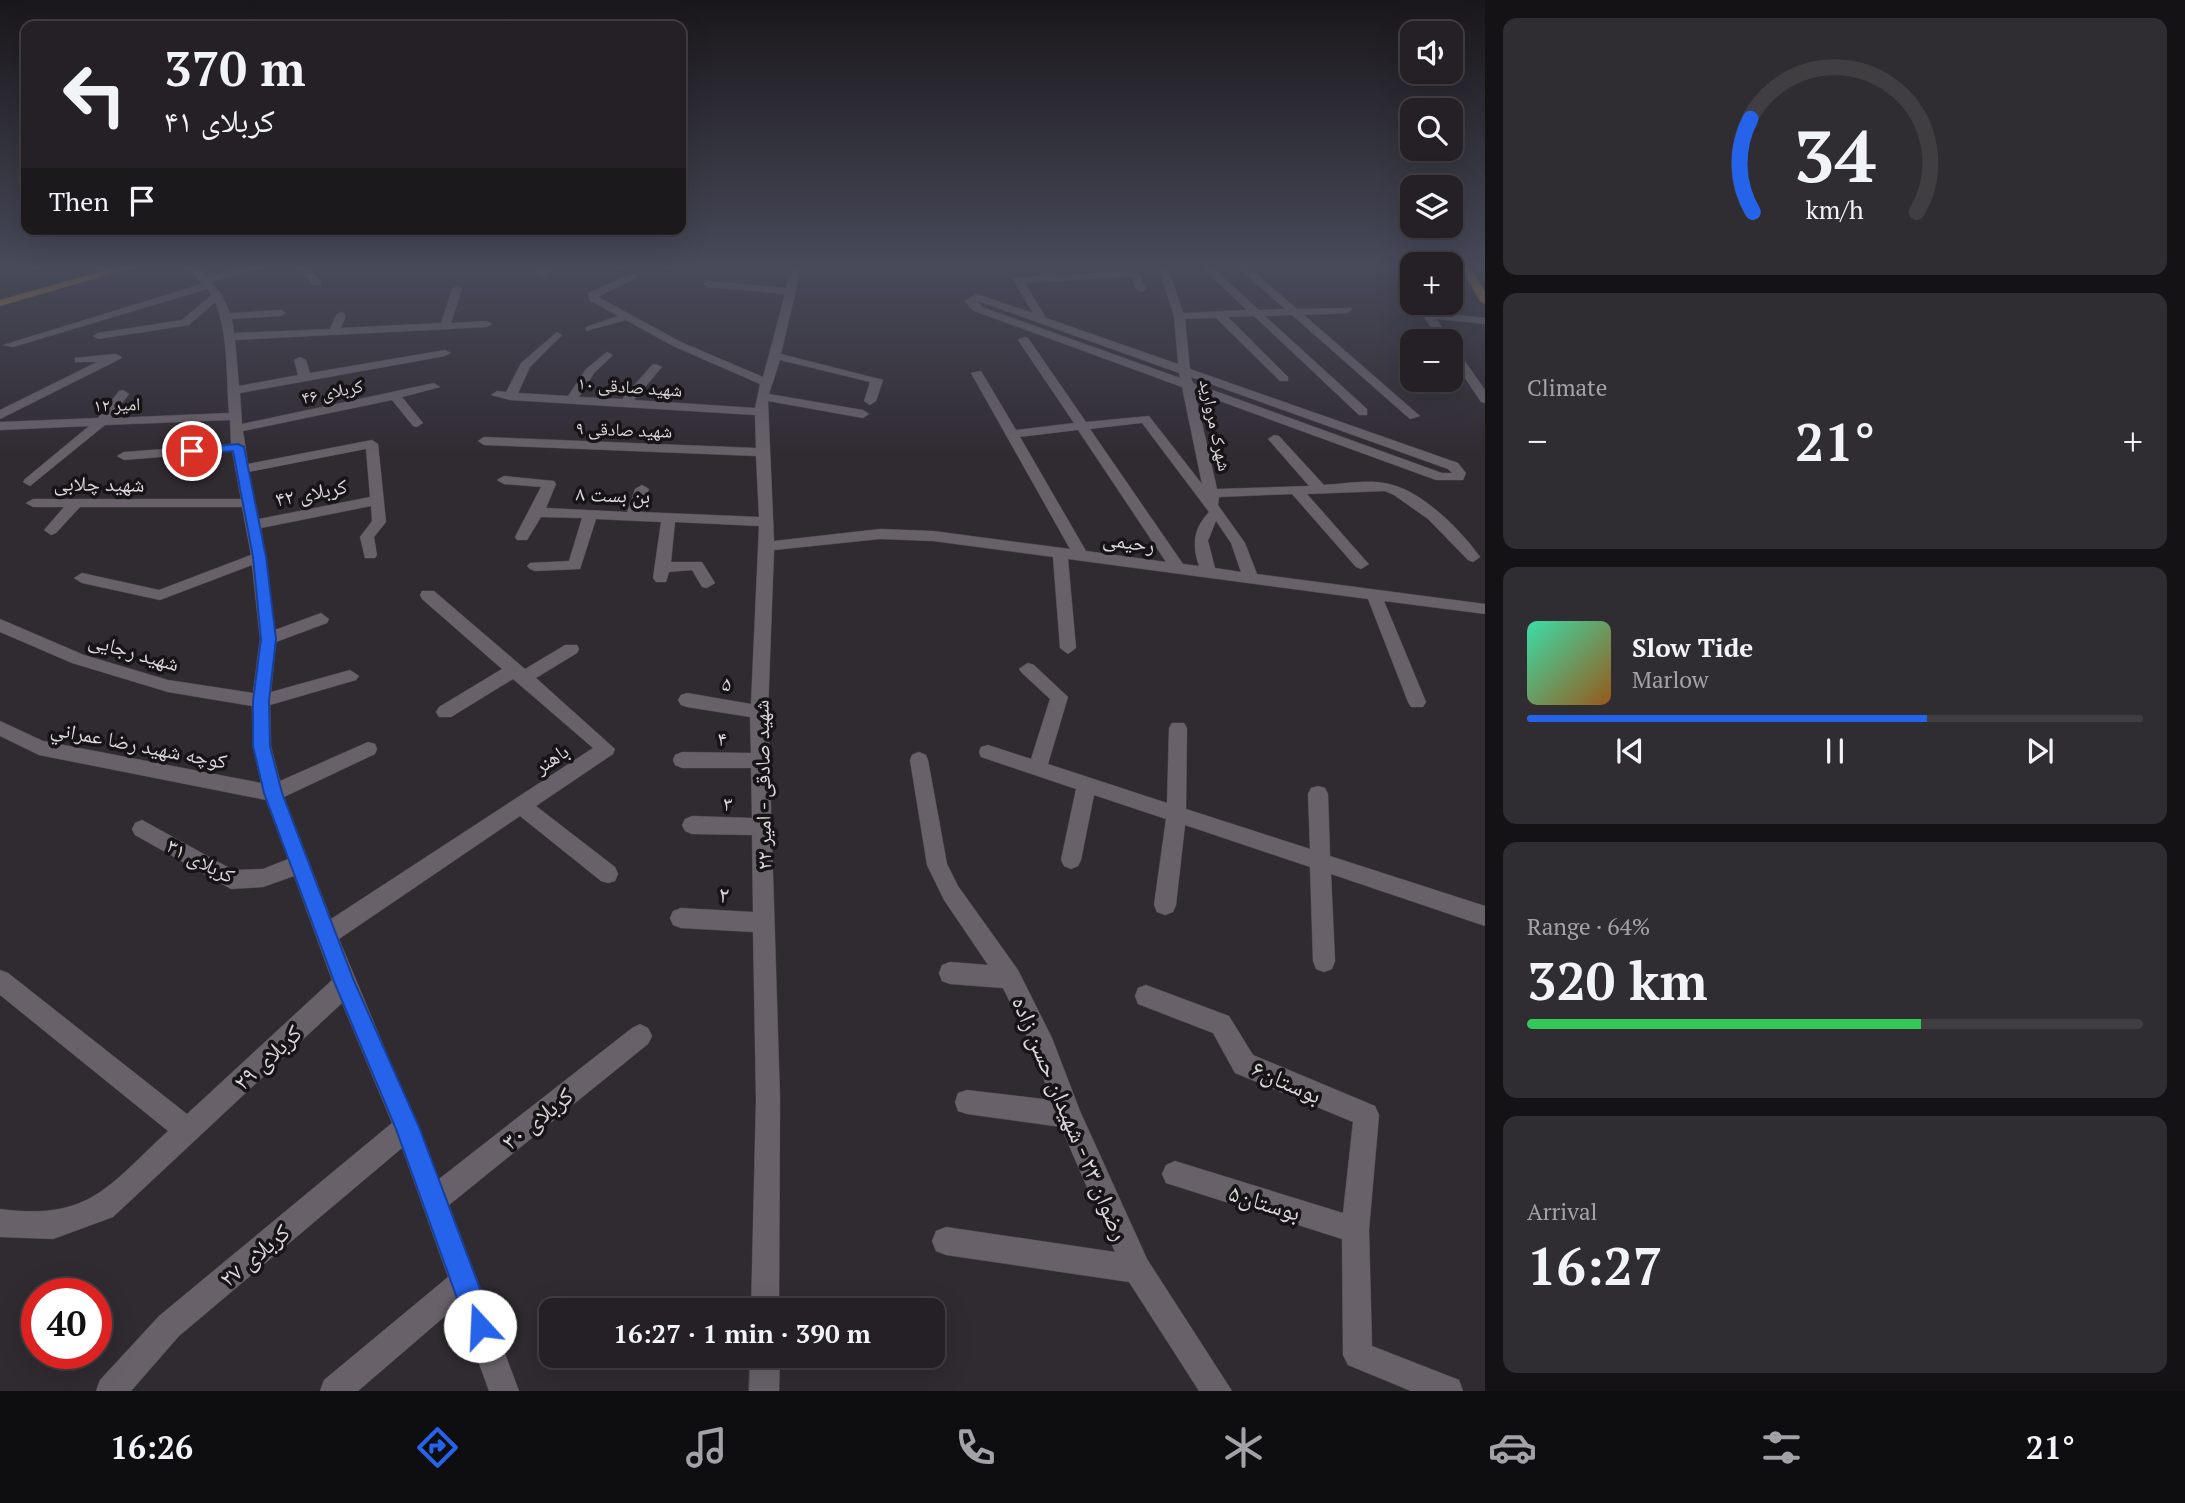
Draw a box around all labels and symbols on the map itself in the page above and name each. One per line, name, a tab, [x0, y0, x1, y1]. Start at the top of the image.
street label: شهید صادقی ۱۰	[577, 370, 683, 402]
street label: کربلای ۴۶	[299, 373, 366, 409]
street label: شهرک مروارید	[1195, 377, 1237, 473]
street label: امير ۱۲	[93, 391, 141, 417]
street label: شهید صادقی ۹	[575, 415, 673, 443]
pin	[162, 421, 222, 481]
street label: شهید چلابی	[53, 468, 145, 498]
street label: کربلای ۴۲	[273, 471, 350, 513]
street label: بن بست ۸	[575, 479, 651, 509]
street label: رحیمی	[1101, 524, 1157, 558]
street label: شهید رجایی	[86, 625, 182, 677]
street label: ۵	[720, 668, 734, 698]
street label: شهید صادقی - امیر ۲۲	[747, 700, 777, 870]
street label: كوچه شهيد رضا عمراني	[48, 713, 230, 778]
street label: ۴	[717, 724, 727, 752]
street label: باهنر	[527, 736, 574, 780]
street label: ۳	[723, 789, 733, 817]
street label: کربلای ۳۱	[162, 831, 240, 889]
street label: ۲	[718, 878, 730, 910]
street label: رضوان ۲۳ - شهیدان حسن زاده	[1005, 991, 1137, 1245]
street label: کربلای ۲۹	[226, 1017, 308, 1097]
street label: بوستان۶	[1247, 1051, 1327, 1111]
street label: کربلای ۳۰	[495, 1079, 579, 1157]
street label: بوستان۵	[1225, 1176, 1305, 1228]
street label: کربلای ۲۷	[212, 1216, 296, 1294]
speed limit sign: 40	[21, 1278, 112, 1369]
position arrow	[443, 1289, 517, 1363]

